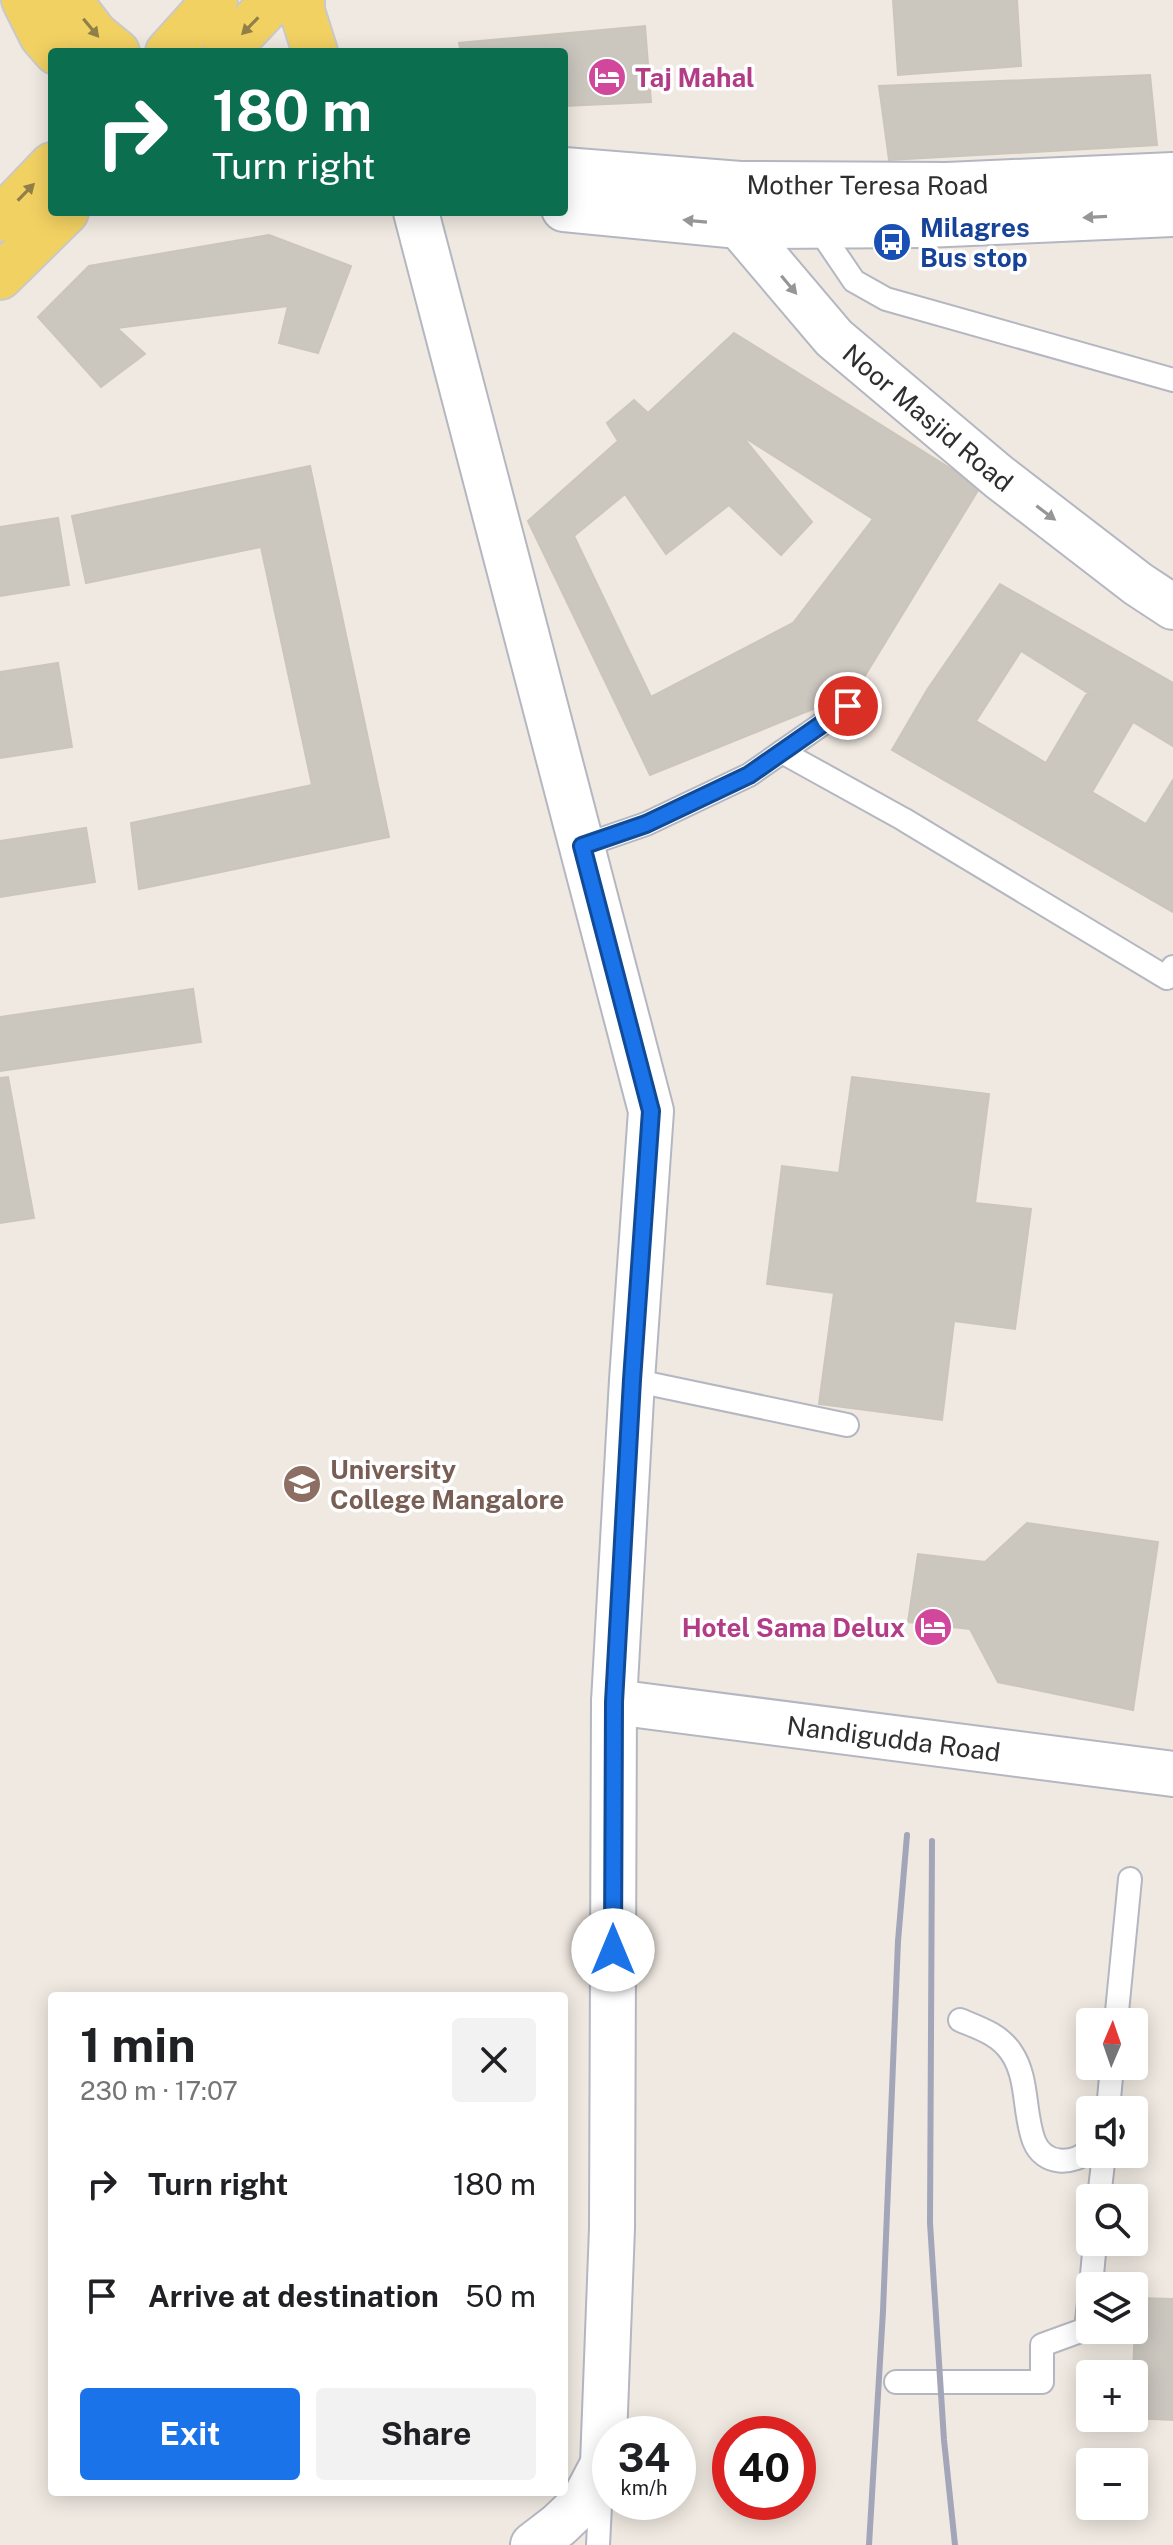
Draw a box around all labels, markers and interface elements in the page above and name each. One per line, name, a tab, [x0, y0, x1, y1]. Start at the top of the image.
one-way arrow	[241, 16, 260, 35]
one-way arrow	[82, 18, 99, 38]
hotel icon: Taj Mahal	[586, 56, 628, 98]
place label: Taj Mahal	[635, 62, 755, 93]
text: 180 m	[212, 78, 372, 144]
icon: right	[80, 80, 184, 184]
text: Turn right	[212, 145, 375, 187]
street label: Mother Teresa Road	[746, 168, 989, 201]
one-way arrow	[17, 182, 35, 201]
one-way arrow	[1082, 211, 1107, 224]
place label: Milagres Bus stop	[920, 212, 1030, 273]
one-way arrow	[683, 215, 708, 228]
bus stop icon: Milagres Bus stop	[871, 221, 913, 263]
one-way arrow	[780, 275, 797, 295]
street label: Noor Masjid Road	[837, 337, 1019, 498]
one-way arrow	[1036, 505, 1056, 521]
pin	[814, 672, 882, 740]
icon: arrive	[826, 684, 870, 728]
place label: University College Mangalore	[330, 1454, 564, 1515]
school or university icon: University College Mangalore	[281, 1463, 323, 1505]
hotel icon: Hotel Sama Delux	[912, 1606, 954, 1648]
place label: Hotel Sama Delux	[682, 1612, 905, 1643]
street label: Nandigudda Road	[785, 1709, 1002, 1767]
position arrow	[571, 1908, 655, 1992]
north arrow	[1076, 2008, 1148, 2080]
map controls	[1076, 2008, 1148, 2520]
text: 1 min	[80, 2016, 196, 2073]
button: close	[452, 2018, 536, 2102]
text: 230 m · 17:07	[80, 2075, 238, 2106]
button: sound	[1076, 2096, 1148, 2168]
icon: right	[80, 2162, 124, 2206]
text: Turn right	[148, 2166, 288, 2202]
text: 180 m	[453, 2166, 536, 2202]
button: search	[1076, 2184, 1148, 2256]
button: layers	[1076, 2272, 1148, 2344]
icon: arrive	[80, 2274, 124, 2318]
text: Arrive at destination	[148, 2278, 439, 2314]
text: 50 m	[465, 2278, 536, 2314]
button: +	[1076, 2360, 1148, 2432]
button: Exit	[80, 2388, 300, 2480]
button: Share	[316, 2388, 536, 2480]
speed limit sign: 40	[712, 2416, 816, 2520]
text: 34	[618, 2434, 670, 2481]
button: −	[1076, 2448, 1148, 2520]
text: km/h	[620, 2476, 668, 2500]

